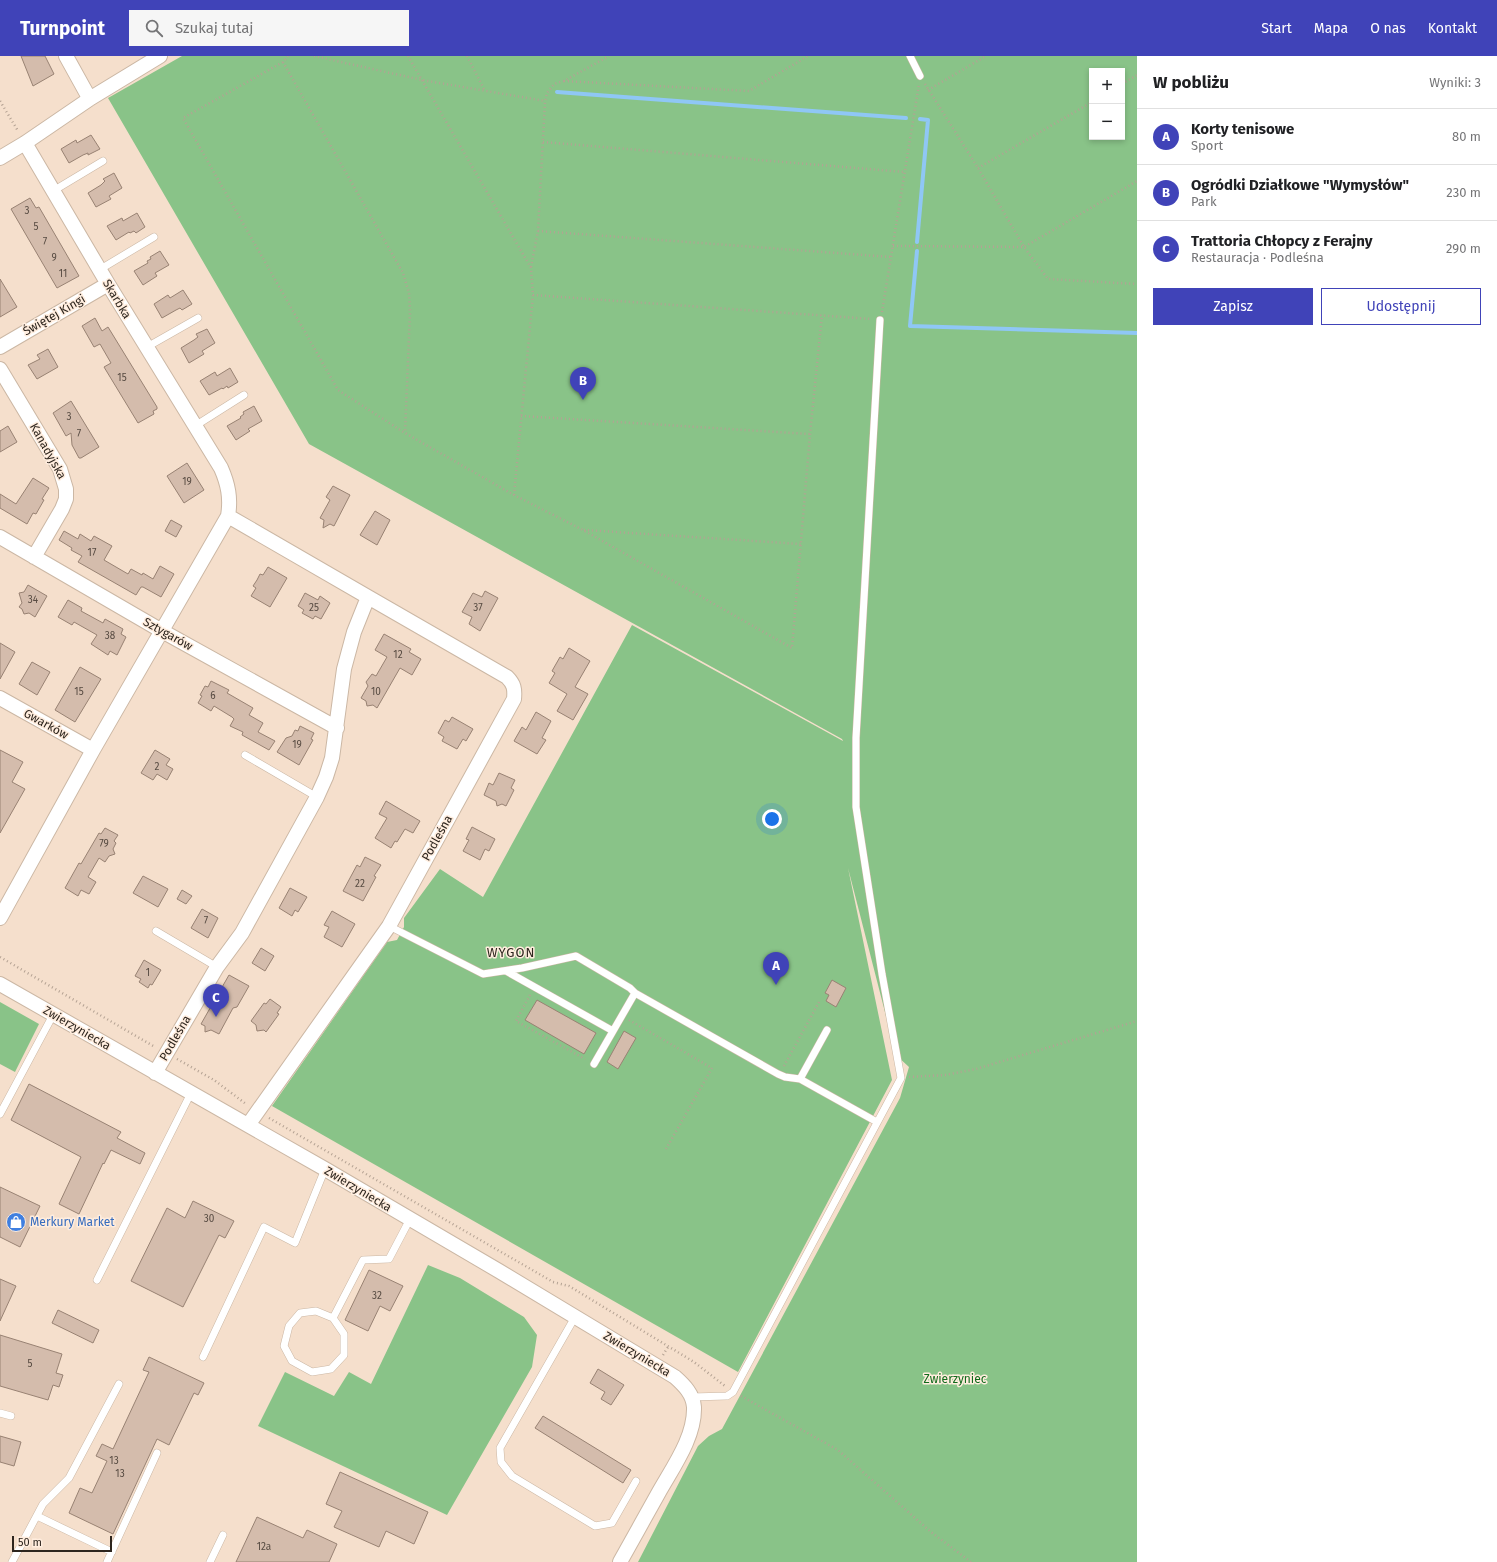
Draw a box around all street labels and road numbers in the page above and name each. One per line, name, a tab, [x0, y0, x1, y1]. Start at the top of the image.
street label: Skarbka	[100, 277, 134, 321]
street label: Świętej Kingi	[20, 291, 88, 338]
street label: Kanadyjska	[27, 421, 69, 481]
street label: Sztygarów	[141, 615, 195, 653]
street label: Gwarków	[21, 706, 71, 742]
street label: Podleśna	[419, 813, 455, 863]
street label: Zwierzyniecka	[41, 1003, 113, 1053]
street label: Podleśna	[156, 1013, 194, 1063]
street label: Zwierzyniecka	[322, 1164, 394, 1214]
street label: Zwierzyniecka	[601, 1329, 673, 1379]

